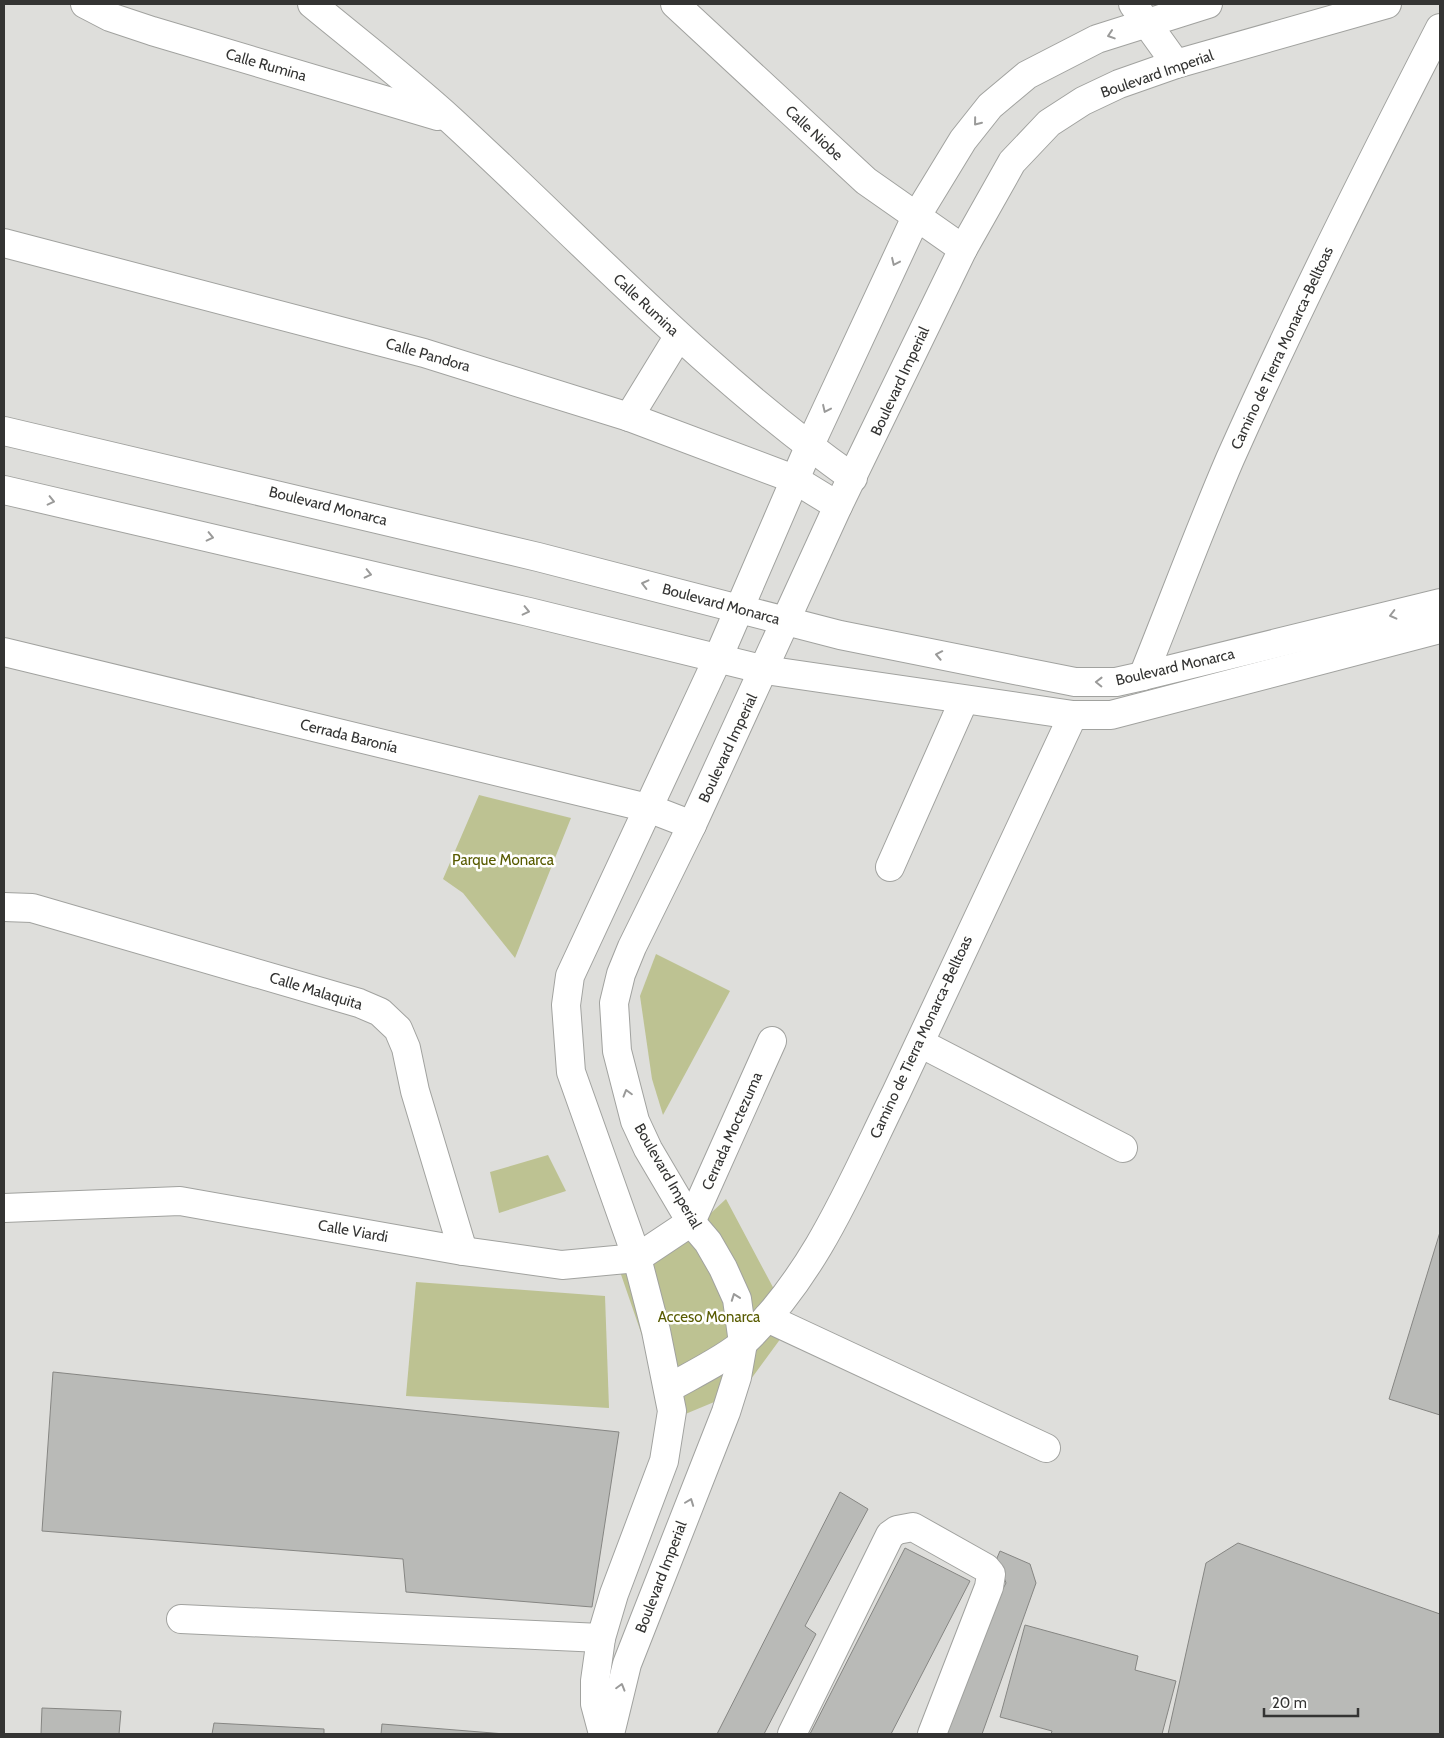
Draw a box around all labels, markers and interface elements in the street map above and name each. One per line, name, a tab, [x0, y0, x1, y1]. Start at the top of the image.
one-way arrow	[1108, 29, 1116, 39]
street label: Calle Rumina	[224, 45, 309, 85]
street label: Boulevard Imperial	[1098, 46, 1216, 102]
street label: Calle Niobe	[781, 102, 847, 164]
one-way arrow	[974, 116, 982, 125]
street label: Camino de Tierra Monarca-Belltoas	[1227, 244, 1337, 452]
one-way arrow	[891, 257, 901, 266]
street label: Calle Rumina	[609, 270, 683, 340]
street label: Boulevard Imperial	[867, 323, 933, 438]
street label: Calle Pandora	[384, 334, 473, 376]
one-way arrow	[822, 404, 832, 413]
street label: Boulevard Monarca	[267, 483, 390, 530]
one-way arrow	[47, 495, 56, 506]
one-way arrow	[205, 531, 214, 542]
one-way arrow	[363, 568, 372, 579]
one-way arrow	[640, 579, 649, 590]
street label: Boulevard Monarca	[660, 580, 783, 629]
one-way arrow	[522, 605, 531, 616]
one-way arrow	[1388, 609, 1397, 620]
street label: Boulevard Monarca	[1114, 644, 1237, 689]
one-way arrow	[934, 651, 943, 661]
one-way arrow	[1094, 677, 1102, 687]
street label: Boulevard Imperial	[695, 690, 761, 805]
street label: Cerrada Baronía	[298, 715, 400, 757]
park label: Parque Monarca	[452, 851, 555, 869]
street label: Camino de Tierra Monarca-Belltoas	[866, 933, 976, 1141]
street label: Calle Malaquita	[267, 968, 365, 1014]
street label: Cerrada Moctezuma	[698, 1069, 766, 1193]
one-way arrow	[622, 1089, 632, 1098]
street label: Boulevard Imperial	[631, 1120, 706, 1232]
street label: Calle Viardi	[317, 1216, 389, 1246]
one-way arrow	[731, 1293, 741, 1302]
park label: Acceso Monarca	[658, 1308, 761, 1326]
one-way arrow	[684, 1498, 695, 1507]
street label: Boulevard Imperial	[631, 1518, 691, 1636]
one-way arrow	[616, 1683, 626, 1692]
scale bar	[1264, 1686, 1358, 1718]
text: 20 m	[1272, 1694, 1307, 1712]

